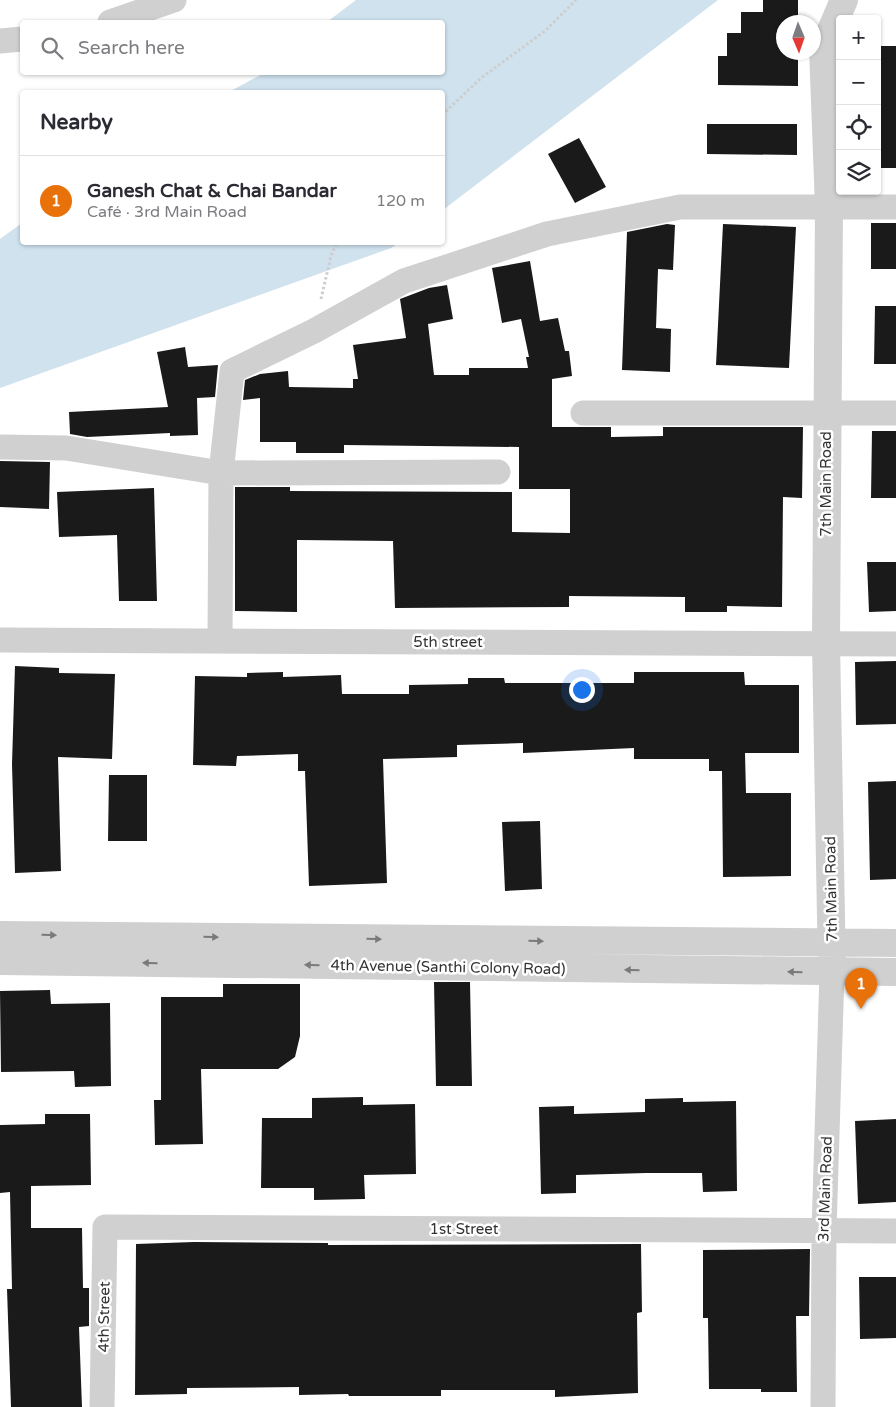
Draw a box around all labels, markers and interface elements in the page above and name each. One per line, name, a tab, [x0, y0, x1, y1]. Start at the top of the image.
north arrow	[776, 15, 821, 60]
map controls	[836, 15, 881, 195]
button: +	[836, 15, 881, 60]
search box	[20, 20, 445, 75]
icon: search	[38, 34, 66, 62]
text: Search here	[78, 37, 185, 59]
button: −	[836, 60, 881, 105]
button: locate	[836, 105, 881, 150]
text: Nearby	[40, 110, 113, 135]
button: layers	[836, 150, 881, 195]
text: Ganesh Chat & Chai Bandar	[87, 180, 337, 202]
text: 1	[51, 191, 61, 211]
text: 120 m	[376, 191, 425, 211]
text: Café · 3rd Main Road	[87, 202, 247, 222]
street label: 7th Main Road	[817, 431, 835, 537]
street label: 5th street	[413, 633, 483, 651]
your location	[569, 677, 595, 703]
street label: 7th Main Road	[821, 836, 841, 942]
one-way arrow	[41, 931, 57, 939]
one-way arrow	[203, 933, 219, 941]
one-way arrow	[366, 935, 382, 943]
one-way arrow	[528, 937, 544, 945]
street label: 4th Avenue (Santhi Colony Road)	[330, 956, 566, 978]
one-way arrow	[142, 959, 158, 967]
one-way arrow	[304, 961, 320, 969]
one-way arrow	[624, 965, 640, 973]
one-way arrow	[787, 967, 803, 975]
pin: 1	[845, 968, 877, 1009]
street label: 3rd Main Road	[814, 1136, 836, 1242]
street label: 1st Street	[429, 1220, 499, 1238]
street label: 4th Street	[94, 1281, 114, 1353]

